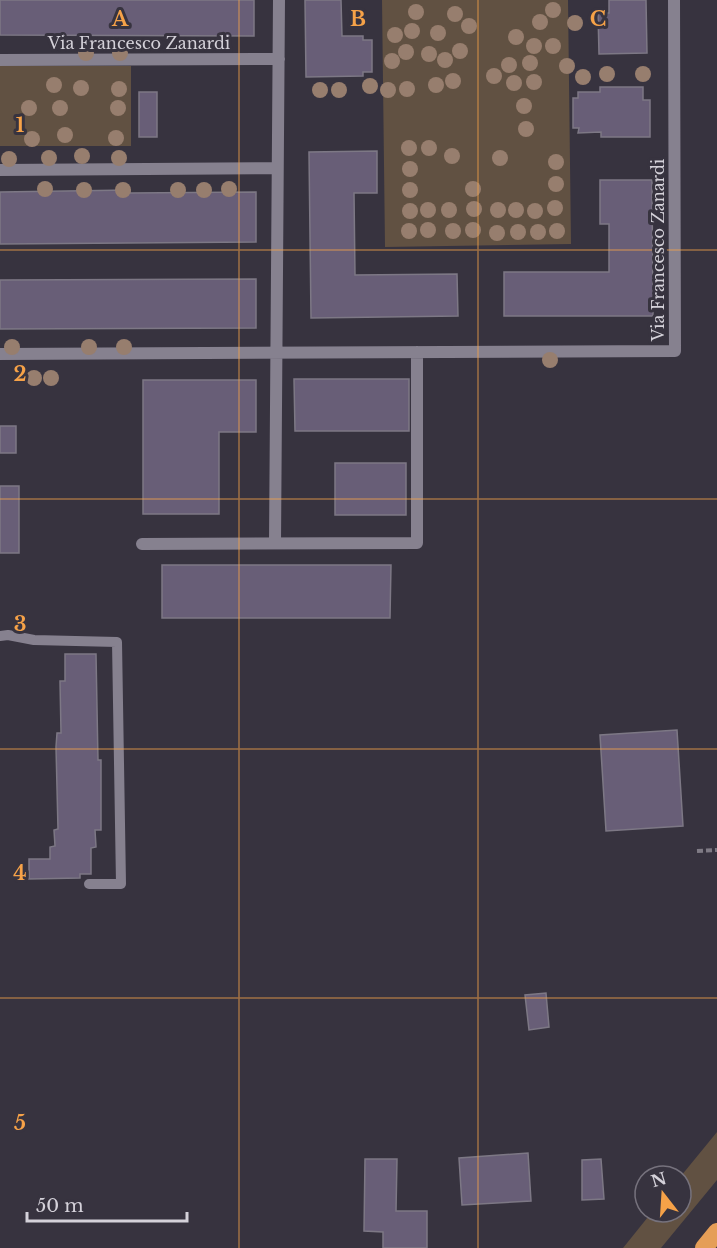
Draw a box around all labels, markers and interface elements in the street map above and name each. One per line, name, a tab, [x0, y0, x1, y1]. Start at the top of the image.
text: A	[111, 7, 129, 31]
text: B	[350, 7, 366, 31]
text: C	[590, 7, 606, 31]
street label: Via Francesco Zanardi	[47, 33, 231, 53]
text: 1	[16, 113, 25, 137]
street label: Via Francesco Zanardi	[648, 158, 668, 342]
text: 2	[13, 362, 27, 386]
text: 3	[14, 612, 26, 636]
text: 4	[13, 861, 27, 885]
text: 5	[14, 1111, 26, 1135]
north arrow	[633, 1164, 693, 1224]
text: N	[648, 1168, 669, 1191]
scale bar	[27, 1185, 188, 1223]
text: 50 m	[36, 1195, 84, 1217]

